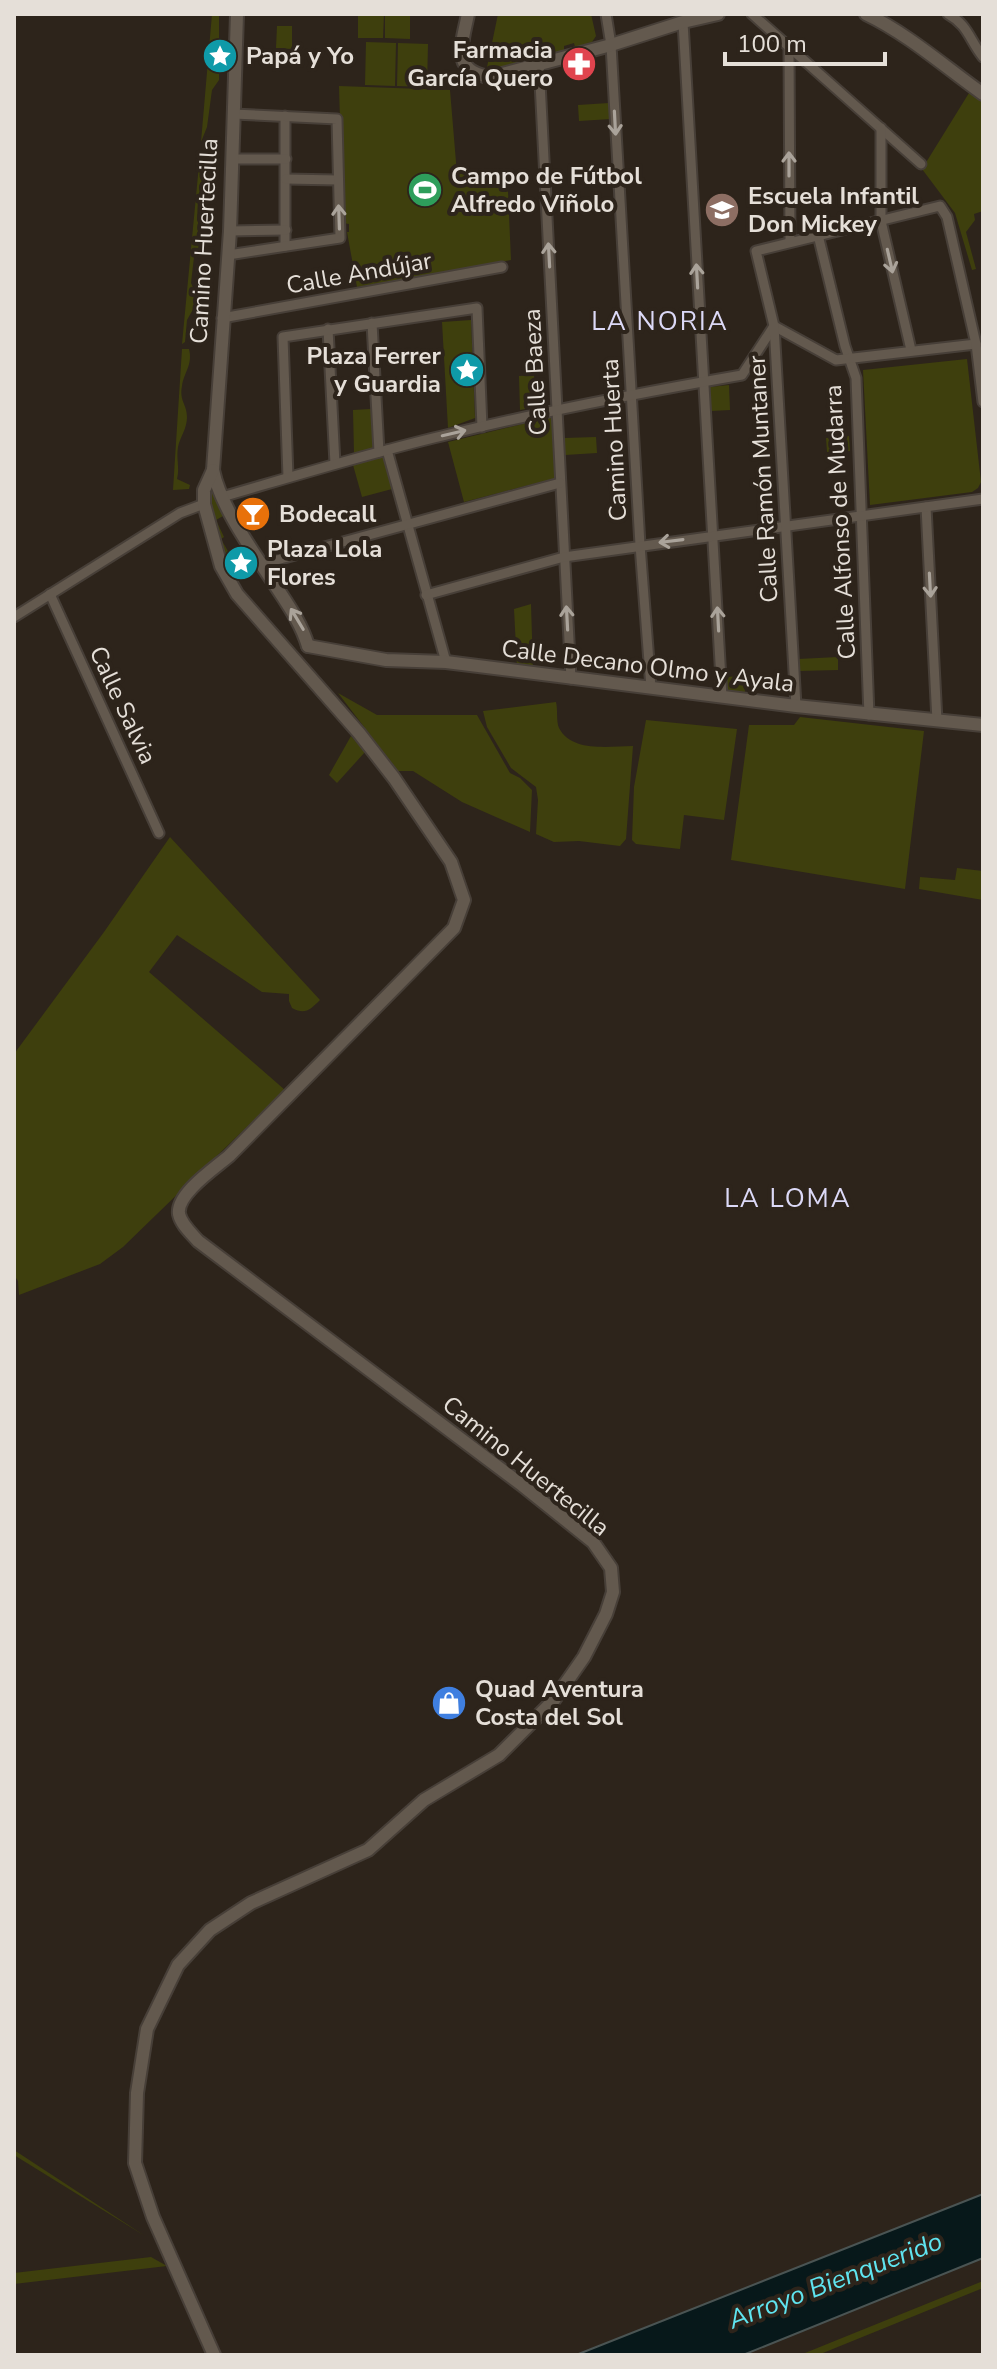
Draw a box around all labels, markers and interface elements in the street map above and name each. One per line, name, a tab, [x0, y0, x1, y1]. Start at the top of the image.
scale bar	[725, 16, 885, 66]
text: 100 m	[737, 28, 807, 60]
place label: Farmacia García Quero	[407, 34, 553, 94]
place icon: Papá y Yo	[201, 37, 239, 75]
place label: Papá y Yo	[246, 40, 354, 72]
pharmacy icon: Farmacia García Quero	[560, 45, 598, 83]
one-way arrow	[608, 109, 623, 136]
street label: Camino Huertecilla	[183, 137, 225, 345]
one-way arrow	[782, 151, 797, 178]
place label: Campo de Fútbol Alfredo Viñolo	[451, 160, 642, 220]
sports icon: Campo de Fútbol Alfredo Viñolo	[406, 171, 444, 209]
place label: Escuela Infantil Don Mickey	[748, 180, 919, 240]
school or university icon: Escuela Infantil Don Mickey	[703, 191, 741, 229]
one-way arrow	[332, 204, 347, 231]
one-way arrow	[542, 242, 557, 269]
street label: Calle Andújar	[284, 244, 435, 302]
one-way arrow	[883, 247, 898, 273]
one-way arrow	[690, 263, 705, 290]
district label: LA NORIA	[591, 304, 729, 339]
street label: Calle Baeza	[516, 308, 554, 436]
place label: Plaza Ferrer y Guardia	[307, 340, 442, 400]
place icon: Plaza Ferrer y Guardia	[448, 351, 486, 389]
street label: Calle Ramón Muntaner	[741, 354, 785, 603]
street label: Camino Huerta	[594, 358, 634, 522]
street label: Calle Alfonso de Mudarra	[817, 384, 863, 660]
one-way arrow	[441, 425, 467, 440]
bar icon: Bodecall	[234, 495, 272, 533]
place label: Bodecall	[279, 498, 377, 530]
place label: Plaza Lola Flores	[267, 533, 382, 593]
one-way arrow	[658, 533, 685, 548]
place icon: Plaza Lola Flores	[222, 544, 260, 582]
one-way arrow	[923, 571, 938, 598]
one-way arrow	[560, 605, 575, 632]
one-way arrow	[710, 606, 725, 633]
one-way arrow	[288, 608, 304, 631]
street label: Calle Decano Olmo y Ayala	[500, 632, 796, 700]
street label: Calle Salvia	[82, 641, 164, 769]
district label: LA LOMA	[724, 1181, 852, 1216]
street label: Camino Huertecilla	[436, 1389, 616, 1543]
place label: Quad Aventura Costa del Sol	[475, 1673, 644, 1733]
shop icon: Quad Aventura Costa del Sol	[430, 1684, 468, 1722]
water label: Arroyo Bienquerido	[722, 2224, 947, 2338]

